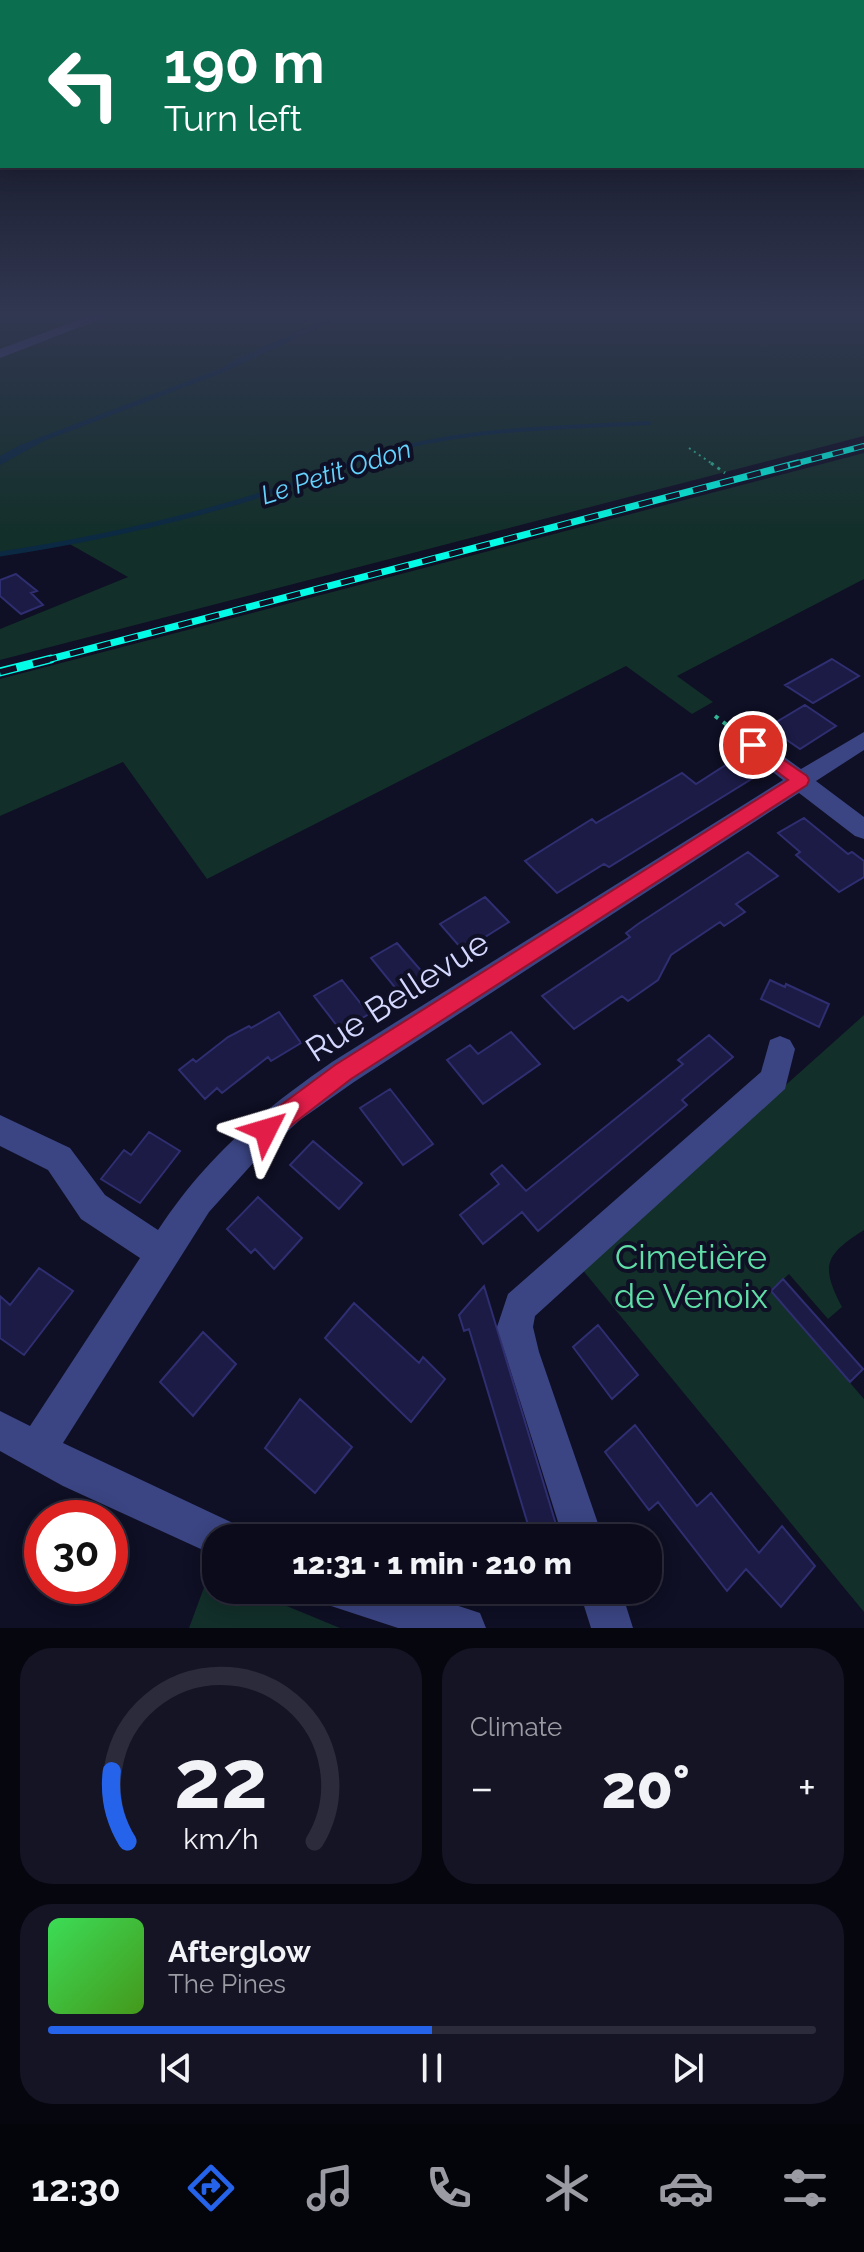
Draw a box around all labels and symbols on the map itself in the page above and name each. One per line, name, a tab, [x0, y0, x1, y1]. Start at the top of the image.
water label: Le Petit Odon	[257, 434, 415, 510]
pin	[719, 711, 787, 779]
street label: Rue Bellevue	[298, 922, 496, 1070]
position arrow	[224, 1088, 308, 1172]
park label: Cimetière de Venoix	[614, 1237, 768, 1316]
speed limit sign: 30	[24, 1500, 128, 1604]

